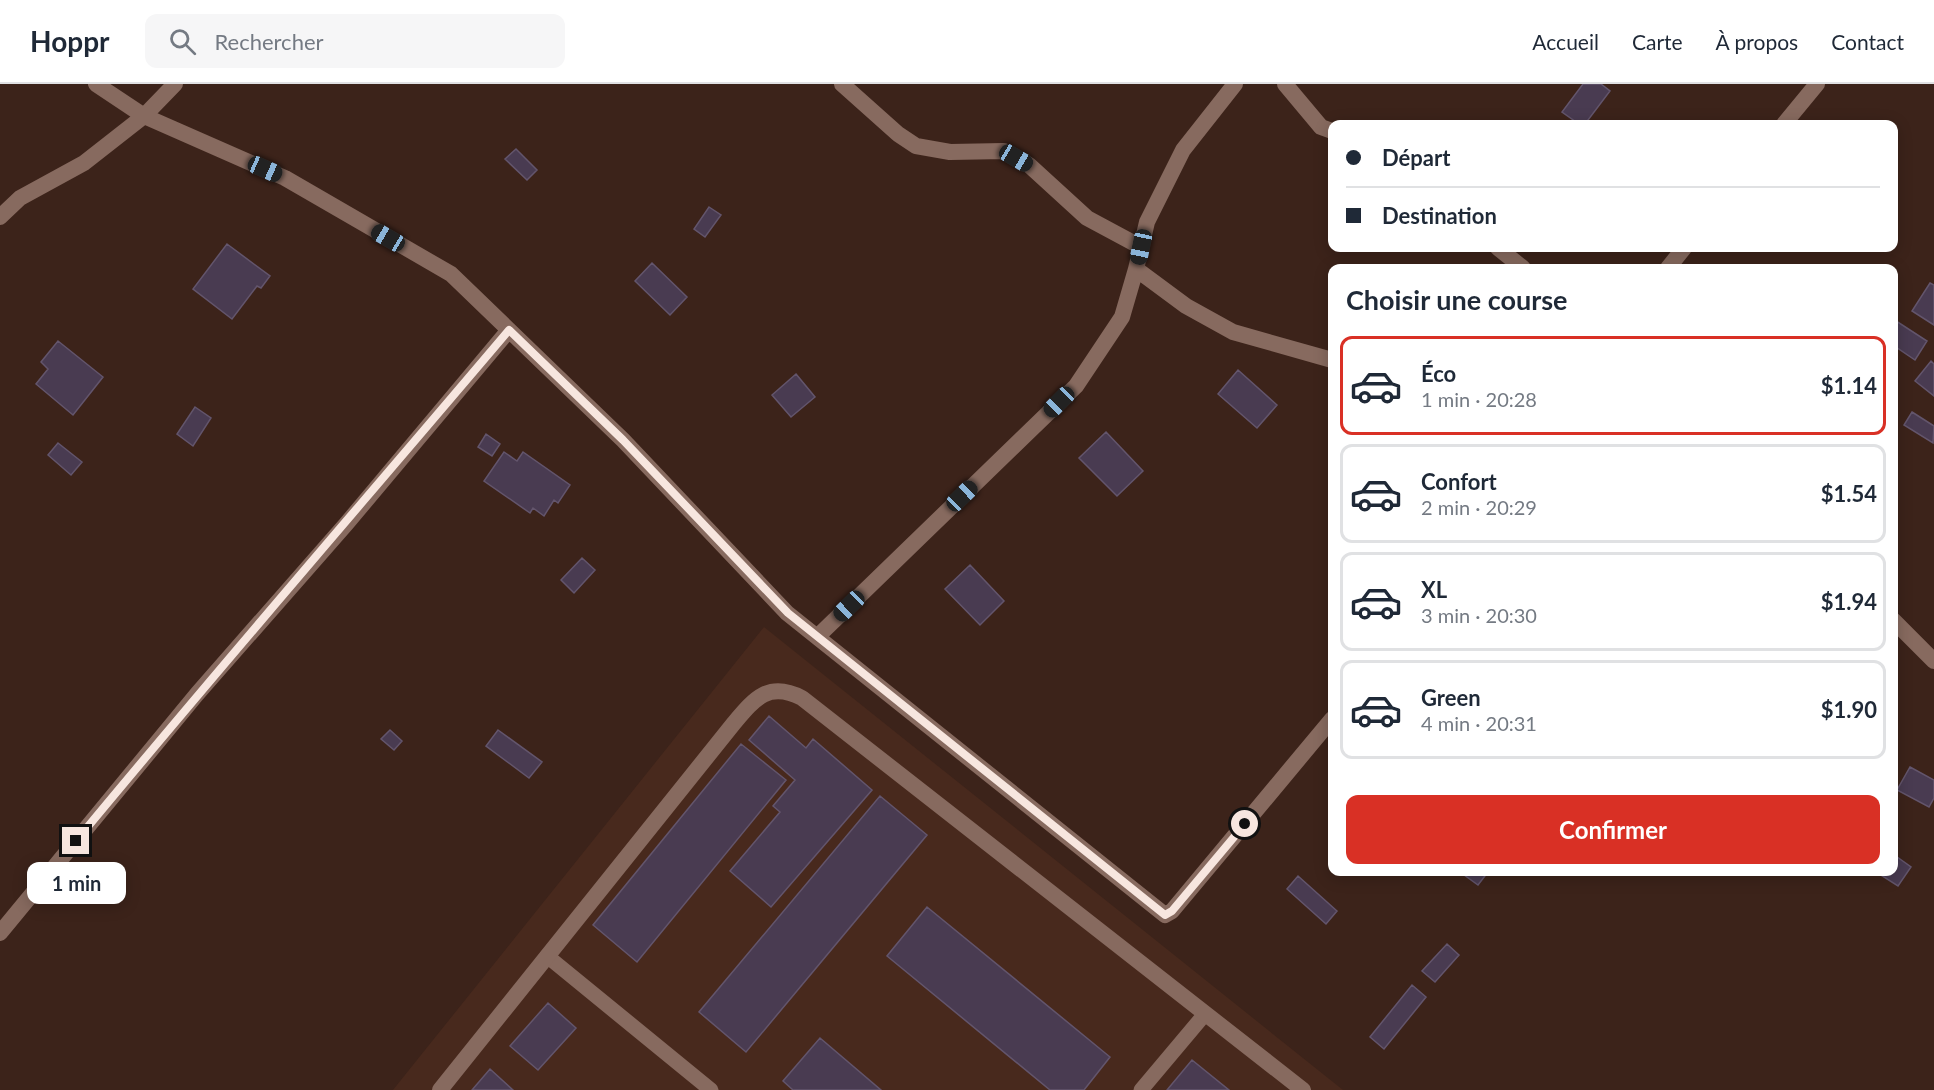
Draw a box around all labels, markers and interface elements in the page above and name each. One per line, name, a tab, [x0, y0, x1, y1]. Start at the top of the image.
search box	[145, 14, 565, 68]
text: Hoppr	[30, 24, 109, 58]
icon: search	[166, 25, 199, 58]
text: Rechercher	[214, 28, 324, 55]
text: Accueil	[1532, 29, 1599, 54]
text: Carte	[1632, 29, 1683, 54]
text: À propos	[1716, 29, 1798, 54]
text: Contact	[1831, 29, 1904, 54]
car	[996, 141, 1036, 175]
text: Départ	[1382, 144, 1450, 171]
car	[245, 153, 285, 185]
text: Destination	[1382, 202, 1497, 229]
car	[368, 221, 408, 255]
car	[1128, 228, 1154, 266]
text: Choisir une course	[1346, 283, 1568, 316]
icon: car	[1349, 359, 1403, 413]
text: Éco	[1421, 360, 1456, 387]
text: $1.14	[1821, 372, 1877, 399]
car	[1040, 383, 1078, 421]
text: 1 min · 20:28	[1421, 387, 1537, 411]
icon: car	[1349, 467, 1403, 521]
text: Confort	[1421, 468, 1497, 495]
car	[943, 477, 981, 515]
text: $1.54	[1821, 480, 1877, 507]
text: 2 min · 20:29	[1421, 495, 1537, 519]
icon: car	[1349, 575, 1403, 629]
text: XL	[1421, 576, 1447, 603]
car	[830, 587, 868, 625]
text: $1.94	[1821, 588, 1877, 615]
text: 3 min · 20:30	[1421, 603, 1537, 627]
icon: car	[1349, 683, 1403, 737]
text: Green	[1421, 684, 1481, 711]
text: $1.90	[1821, 696, 1877, 723]
text: 4 min · 20:31	[1421, 711, 1537, 735]
button: Confirmer	[1346, 795, 1880, 864]
route start	[1231, 810, 1258, 837]
route end	[62, 827, 89, 854]
callout: 1 min	[26, 862, 125, 904]
text: 1 min	[52, 871, 101, 895]

